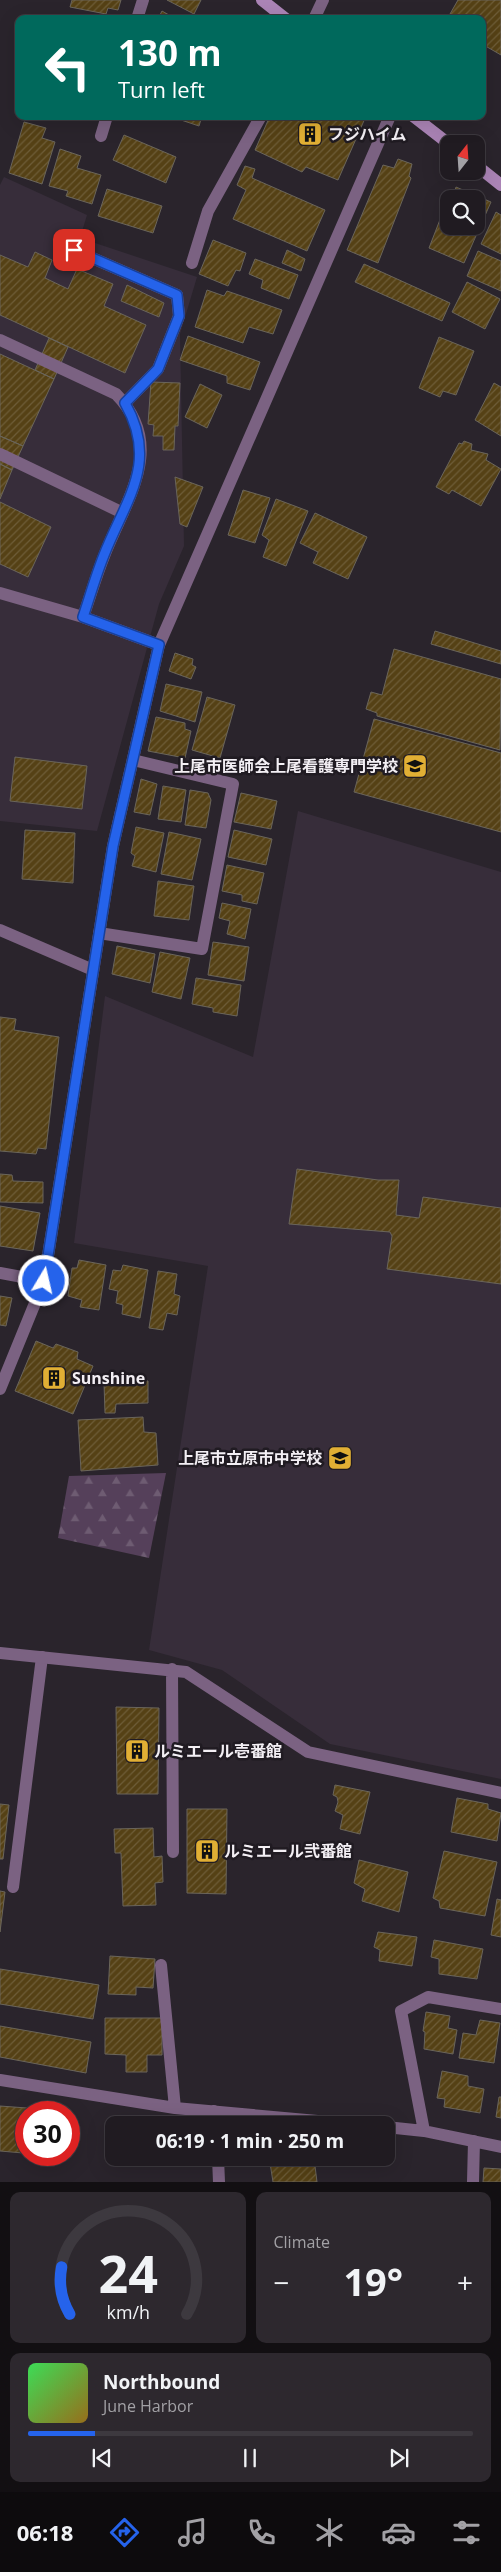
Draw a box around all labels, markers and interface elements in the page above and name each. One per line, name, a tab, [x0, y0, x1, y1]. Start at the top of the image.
text: 130 m	[118, 29, 222, 76]
icon: left	[35, 35, 100, 100]
text: Turn left	[118, 74, 205, 104]
building icon: フジハイム	[297, 121, 323, 147]
place label: フジハイム	[328, 123, 406, 145]
north arrow	[440, 135, 485, 180]
map controls	[440, 135, 485, 235]
button: search	[440, 190, 485, 235]
pin	[53, 229, 95, 271]
icon: arrive	[60, 236, 88, 264]
school or university icon: 上尾市医師会上尾看護専門学校	[402, 753, 428, 779]
place label: 上尾市医師会上尾看護専門学校	[174, 755, 398, 777]
position arrow	[17, 1254, 69, 1306]
building icon: Sunshine	[41, 1365, 67, 1391]
place label: Sunshine	[72, 1367, 145, 1389]
school or university icon: 上尾市立原市中学校	[327, 1445, 353, 1471]
place label: 上尾市立原市中学校	[178, 1447, 322, 1469]
building icon: ルミエール壱番館	[124, 1738, 150, 1764]
place label: ルミエール壱番館	[154, 1740, 282, 1762]
building icon: ルミエール弐番館	[194, 1838, 220, 1864]
place label: ルミエール弐番館	[224, 1840, 352, 1862]
speed limit sign: 30	[15, 2101, 80, 2166]
text: 06:19 · 1 min · 250 m	[156, 2128, 344, 2154]
text: Climate	[274, 2231, 330, 2253]
text: 24	[98, 2237, 157, 2308]
text: 19°	[343, 2255, 403, 2307]
text: −	[274, 2263, 290, 2301]
text: +	[457, 2263, 473, 2301]
text: km/h	[106, 2300, 149, 2324]
text: Northbound	[103, 2369, 220, 2395]
text: June Harbor	[103, 2395, 193, 2417]
icon: previous	[88, 2444, 116, 2472]
icon: pause	[236, 2444, 264, 2472]
icon: next	[385, 2444, 413, 2472]
icon: directions	[107, 2515, 142, 2550]
icon: music	[175, 2515, 210, 2550]
icon: phone	[244, 2515, 279, 2550]
icon: climate	[312, 2515, 347, 2550]
icon: car	[381, 2515, 416, 2550]
icon: filters	[449, 2515, 484, 2550]
text: 06:18	[17, 2517, 73, 2547]

